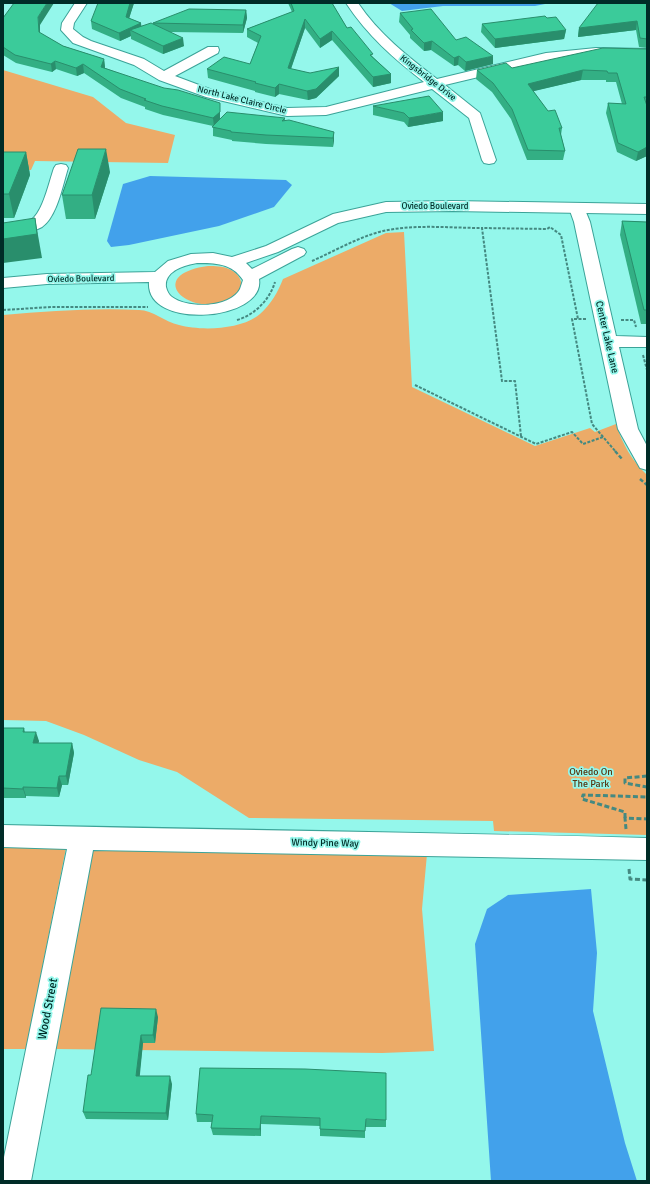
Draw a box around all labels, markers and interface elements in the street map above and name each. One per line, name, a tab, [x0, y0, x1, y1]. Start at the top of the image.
street label: Kingsbridge Drive	[398, 53, 459, 104]
street label: North Lake Claire Circle	[196, 84, 288, 117]
street label: Oviedo Boulevard	[402, 201, 469, 212]
street label: Oviedo Boulevard	[47, 273, 115, 285]
street label: Center Lake Lane	[593, 300, 621, 374]
park label: Oviedo On The Park	[569, 766, 613, 790]
street label: Windy Pine Way	[291, 836, 359, 850]
street label: Wood Street	[35, 977, 61, 1041]

